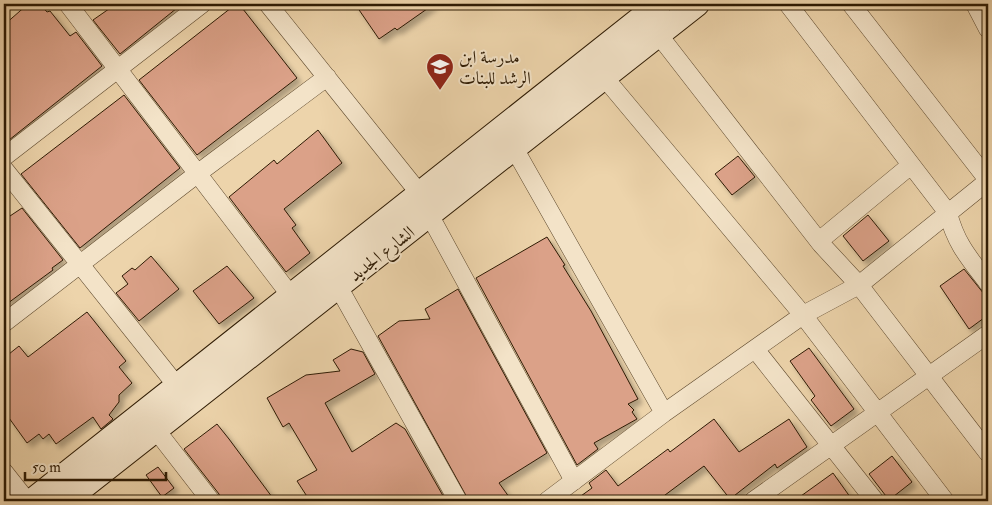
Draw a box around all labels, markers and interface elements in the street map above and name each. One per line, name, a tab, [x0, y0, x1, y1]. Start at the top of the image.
place label: مدرسة ابن الرشد للبنات	[459, 46, 531, 90]
school or university icon: مدرسة ابن الرشد للبنات	[425, 52, 455, 91]
street label: الشارع الجديد	[344, 221, 422, 289]
scale bar	[25, 450, 166, 482]
text: 50 m	[32, 458, 61, 477]

